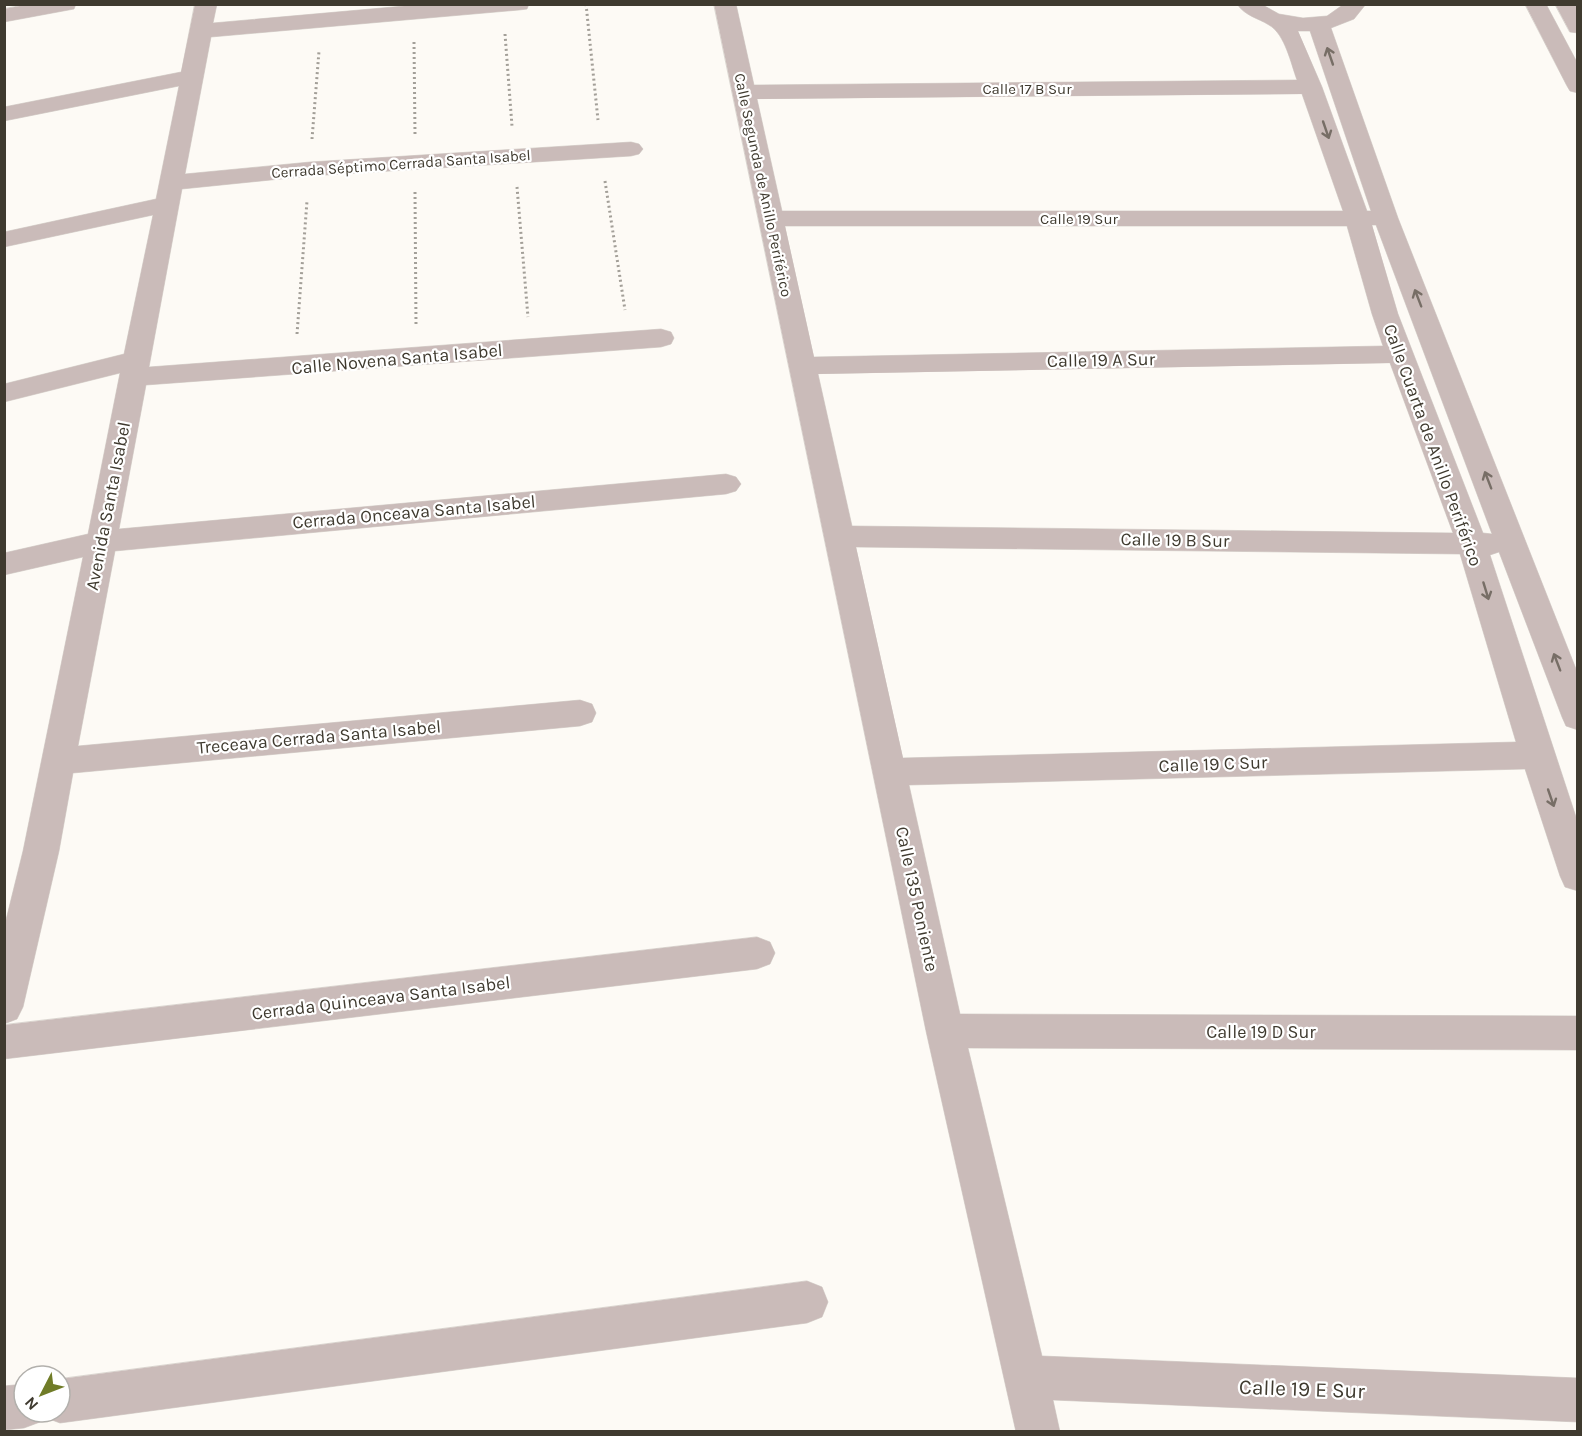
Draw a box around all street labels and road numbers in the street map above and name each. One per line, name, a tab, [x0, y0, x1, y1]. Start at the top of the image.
street label: Calle Segunda de Anillo Periférico	[730, 72, 796, 298]
street label: Calle 17 B Sur	[982, 80, 1072, 98]
street label: Cerrada Séptimo Cerrada Santa Isabel	[271, 146, 531, 182]
street label: Calle 19 Sur	[1040, 210, 1119, 228]
street label: Calle Cuarta de Anillo Periférico	[1379, 321, 1487, 569]
street label: Calle Novena Santa Isabel	[290, 339, 504, 379]
street label: Calle 19 A Sur	[1047, 348, 1156, 372]
street label: Avenida Santa Isabel	[81, 420, 135, 592]
street label: Cerrada Onceava Santa Isabel	[291, 490, 537, 534]
street label: Calle 19 B Sur	[1120, 528, 1230, 552]
street label: Treceava Cerrada Santa Isabel	[196, 715, 442, 759]
street label: Calle 19 C Sur	[1158, 751, 1268, 777]
street label: Calle 135 Poniente	[891, 824, 943, 974]
street label: Cerrada Quinceava Santa Isabel	[250, 971, 512, 1025]
street label: Calle 19 D Sur	[1206, 1021, 1316, 1043]
street label: Calle 19 E Sur	[1239, 1375, 1366, 1403]

